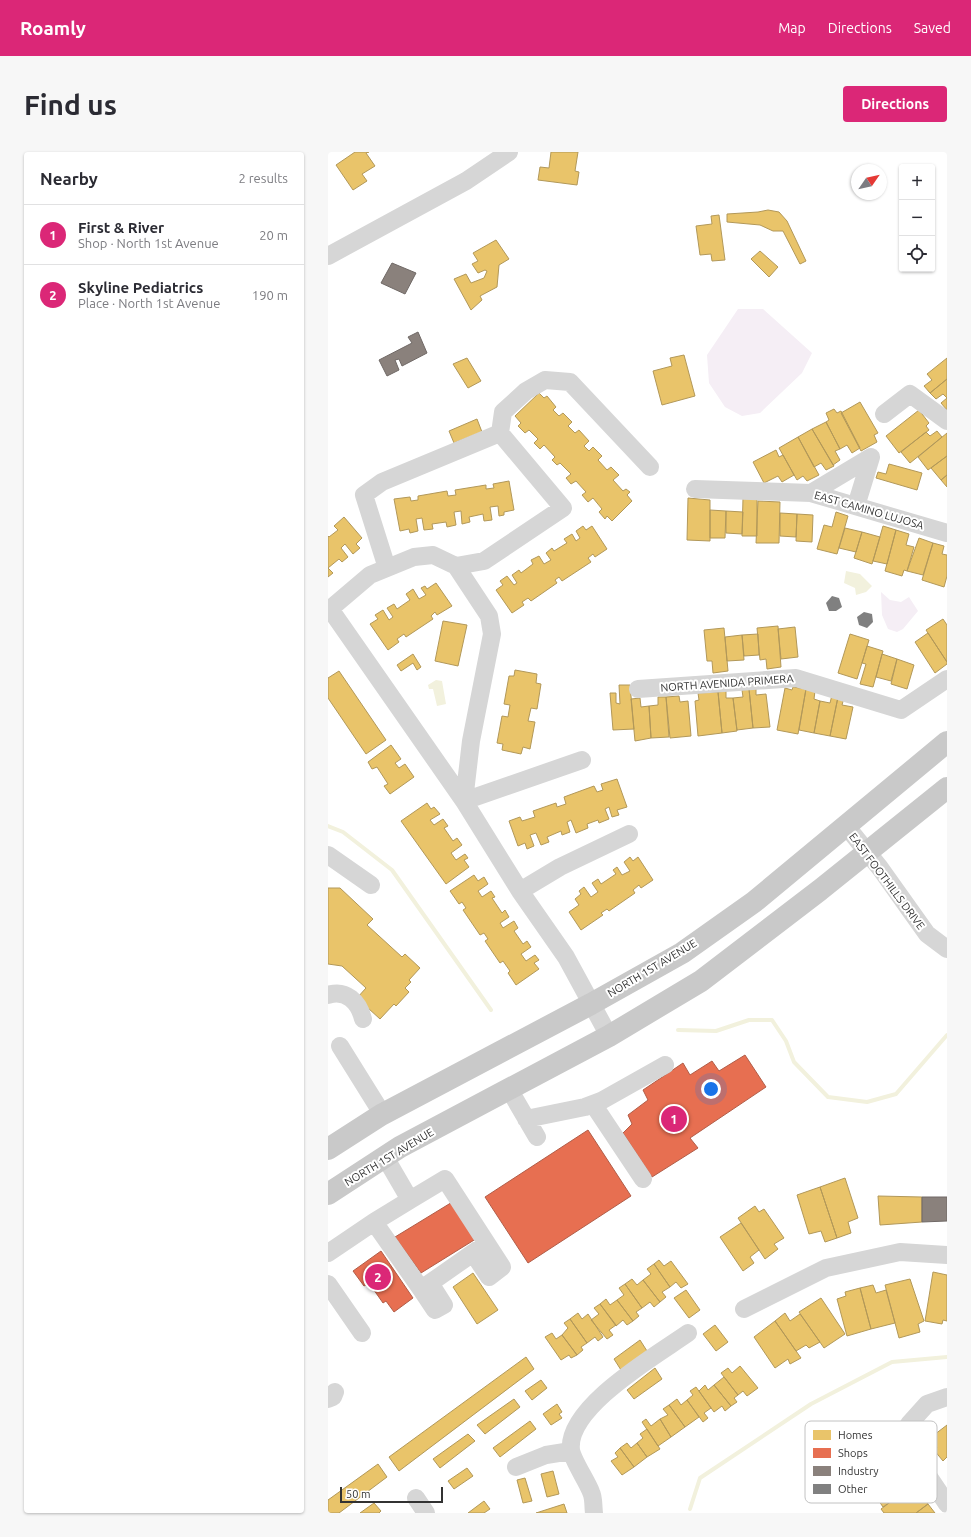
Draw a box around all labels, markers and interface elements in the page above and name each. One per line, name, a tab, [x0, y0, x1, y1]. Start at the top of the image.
text: Roamly	[20, 17, 86, 39]
text: Map	[778, 20, 806, 36]
text: Directions	[828, 20, 892, 36]
text: Saved	[914, 20, 951, 36]
button: Directions	[843, 86, 947, 122]
text: Find us	[24, 89, 117, 120]
north arrow	[851, 164, 887, 200]
map controls	[899, 164, 935, 272]
button: +	[899, 164, 935, 200]
text: Nearby	[40, 169, 98, 188]
text: 2 results	[238, 171, 288, 185]
button: −	[899, 200, 935, 236]
text: First & River	[78, 219, 164, 236]
text: 1	[49, 228, 57, 242]
text: 20 m	[259, 228, 288, 242]
text: Shop · North 1st Avenue	[78, 236, 219, 250]
button: locate	[899, 236, 935, 272]
text: Skyline Pediatrics	[78, 279, 203, 296]
text: 2	[49, 288, 57, 302]
text: 190 m	[252, 288, 288, 302]
text: Place · North 1st Avenue	[78, 296, 220, 310]
street label: EAST CAMINO LUJOSA	[813, 489, 926, 532]
street label: NORTH AVENIDA PRIMERA	[660, 672, 795, 694]
street label: EAST FOOTHILLS DRIVE	[847, 830, 927, 932]
street label: NORTH 1ST AVENUE	[605, 937, 699, 999]
your location	[701, 1079, 721, 1099]
pin: 1	[661, 1104, 687, 1134]
street label: NORTH 1ST AVENUE	[342, 1126, 436, 1188]
pin: 2	[365, 1262, 391, 1292]
legend	[805, 1421, 937, 1503]
text: Homes	[838, 1429, 873, 1441]
text: Shops	[838, 1447, 868, 1459]
text: Industry	[838, 1465, 879, 1477]
text: Other	[838, 1483, 868, 1495]
scale bar	[340, 1485, 443, 1504]
text: 50 m	[346, 1488, 370, 1500]

